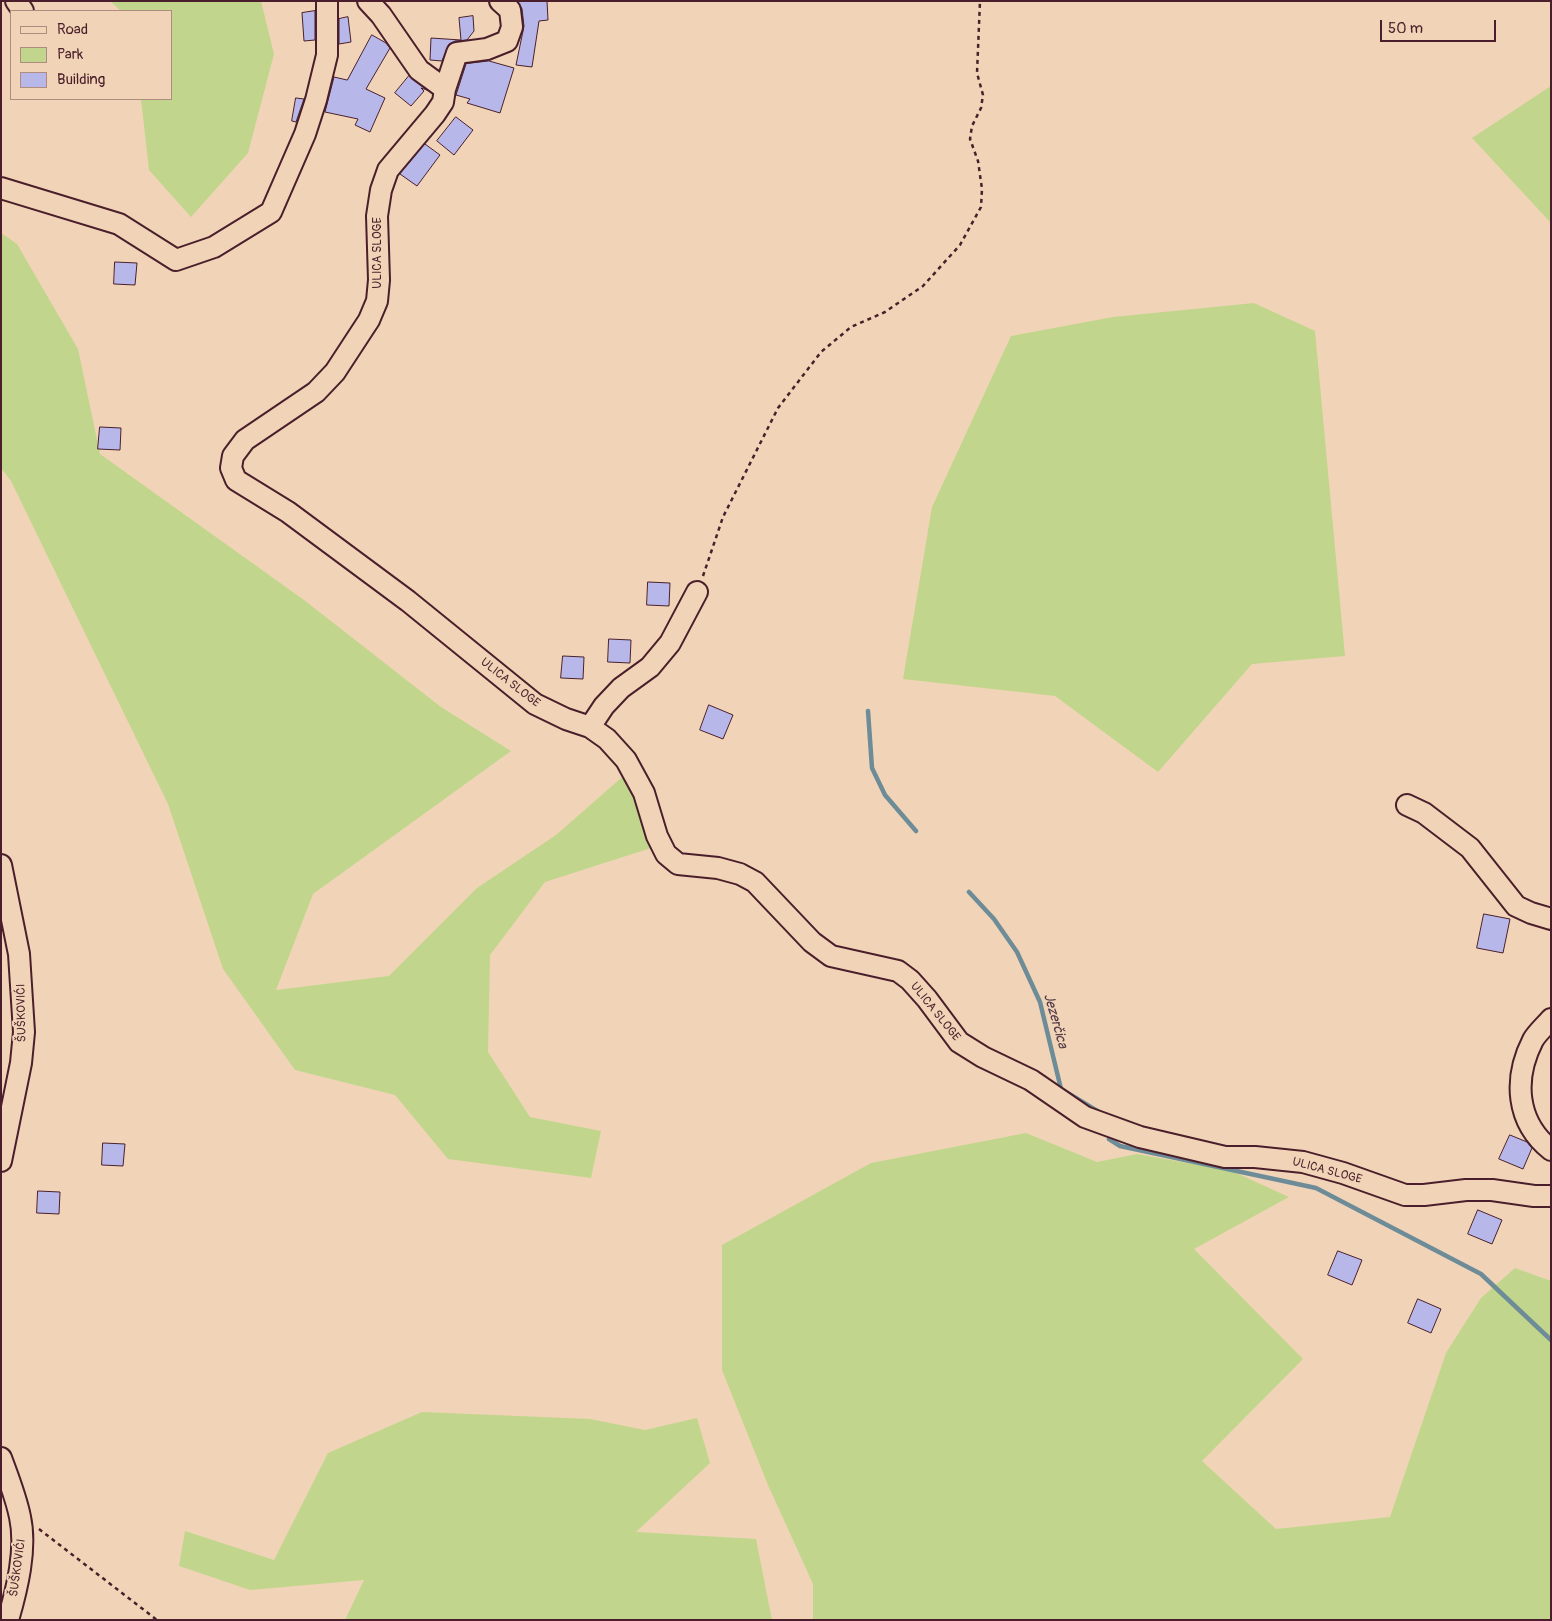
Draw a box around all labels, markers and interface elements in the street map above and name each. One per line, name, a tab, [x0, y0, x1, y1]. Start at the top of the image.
legend	[10, 10, 172, 100]
scale bar	[1382, 10, 1498, 42]
text: 50 m	[1388, 19, 1423, 38]
text: Road	[57, 20, 88, 39]
text: Park	[57, 45, 83, 64]
text: Building	[57, 70, 105, 89]
street label: ULICA SLOGE	[371, 217, 385, 289]
street label: ULICA SLOGE	[477, 655, 543, 711]
street label: ULICA SLOGE	[907, 980, 963, 1044]
street label: ŠUŠKOVIĆI	[14, 984, 30, 1042]
water label: Jezerčica	[1039, 992, 1071, 1050]
street label: ULICA SLOGE	[1291, 1155, 1363, 1187]
street label: ŠUŠKOVIĆI	[7, 1538, 29, 1598]

